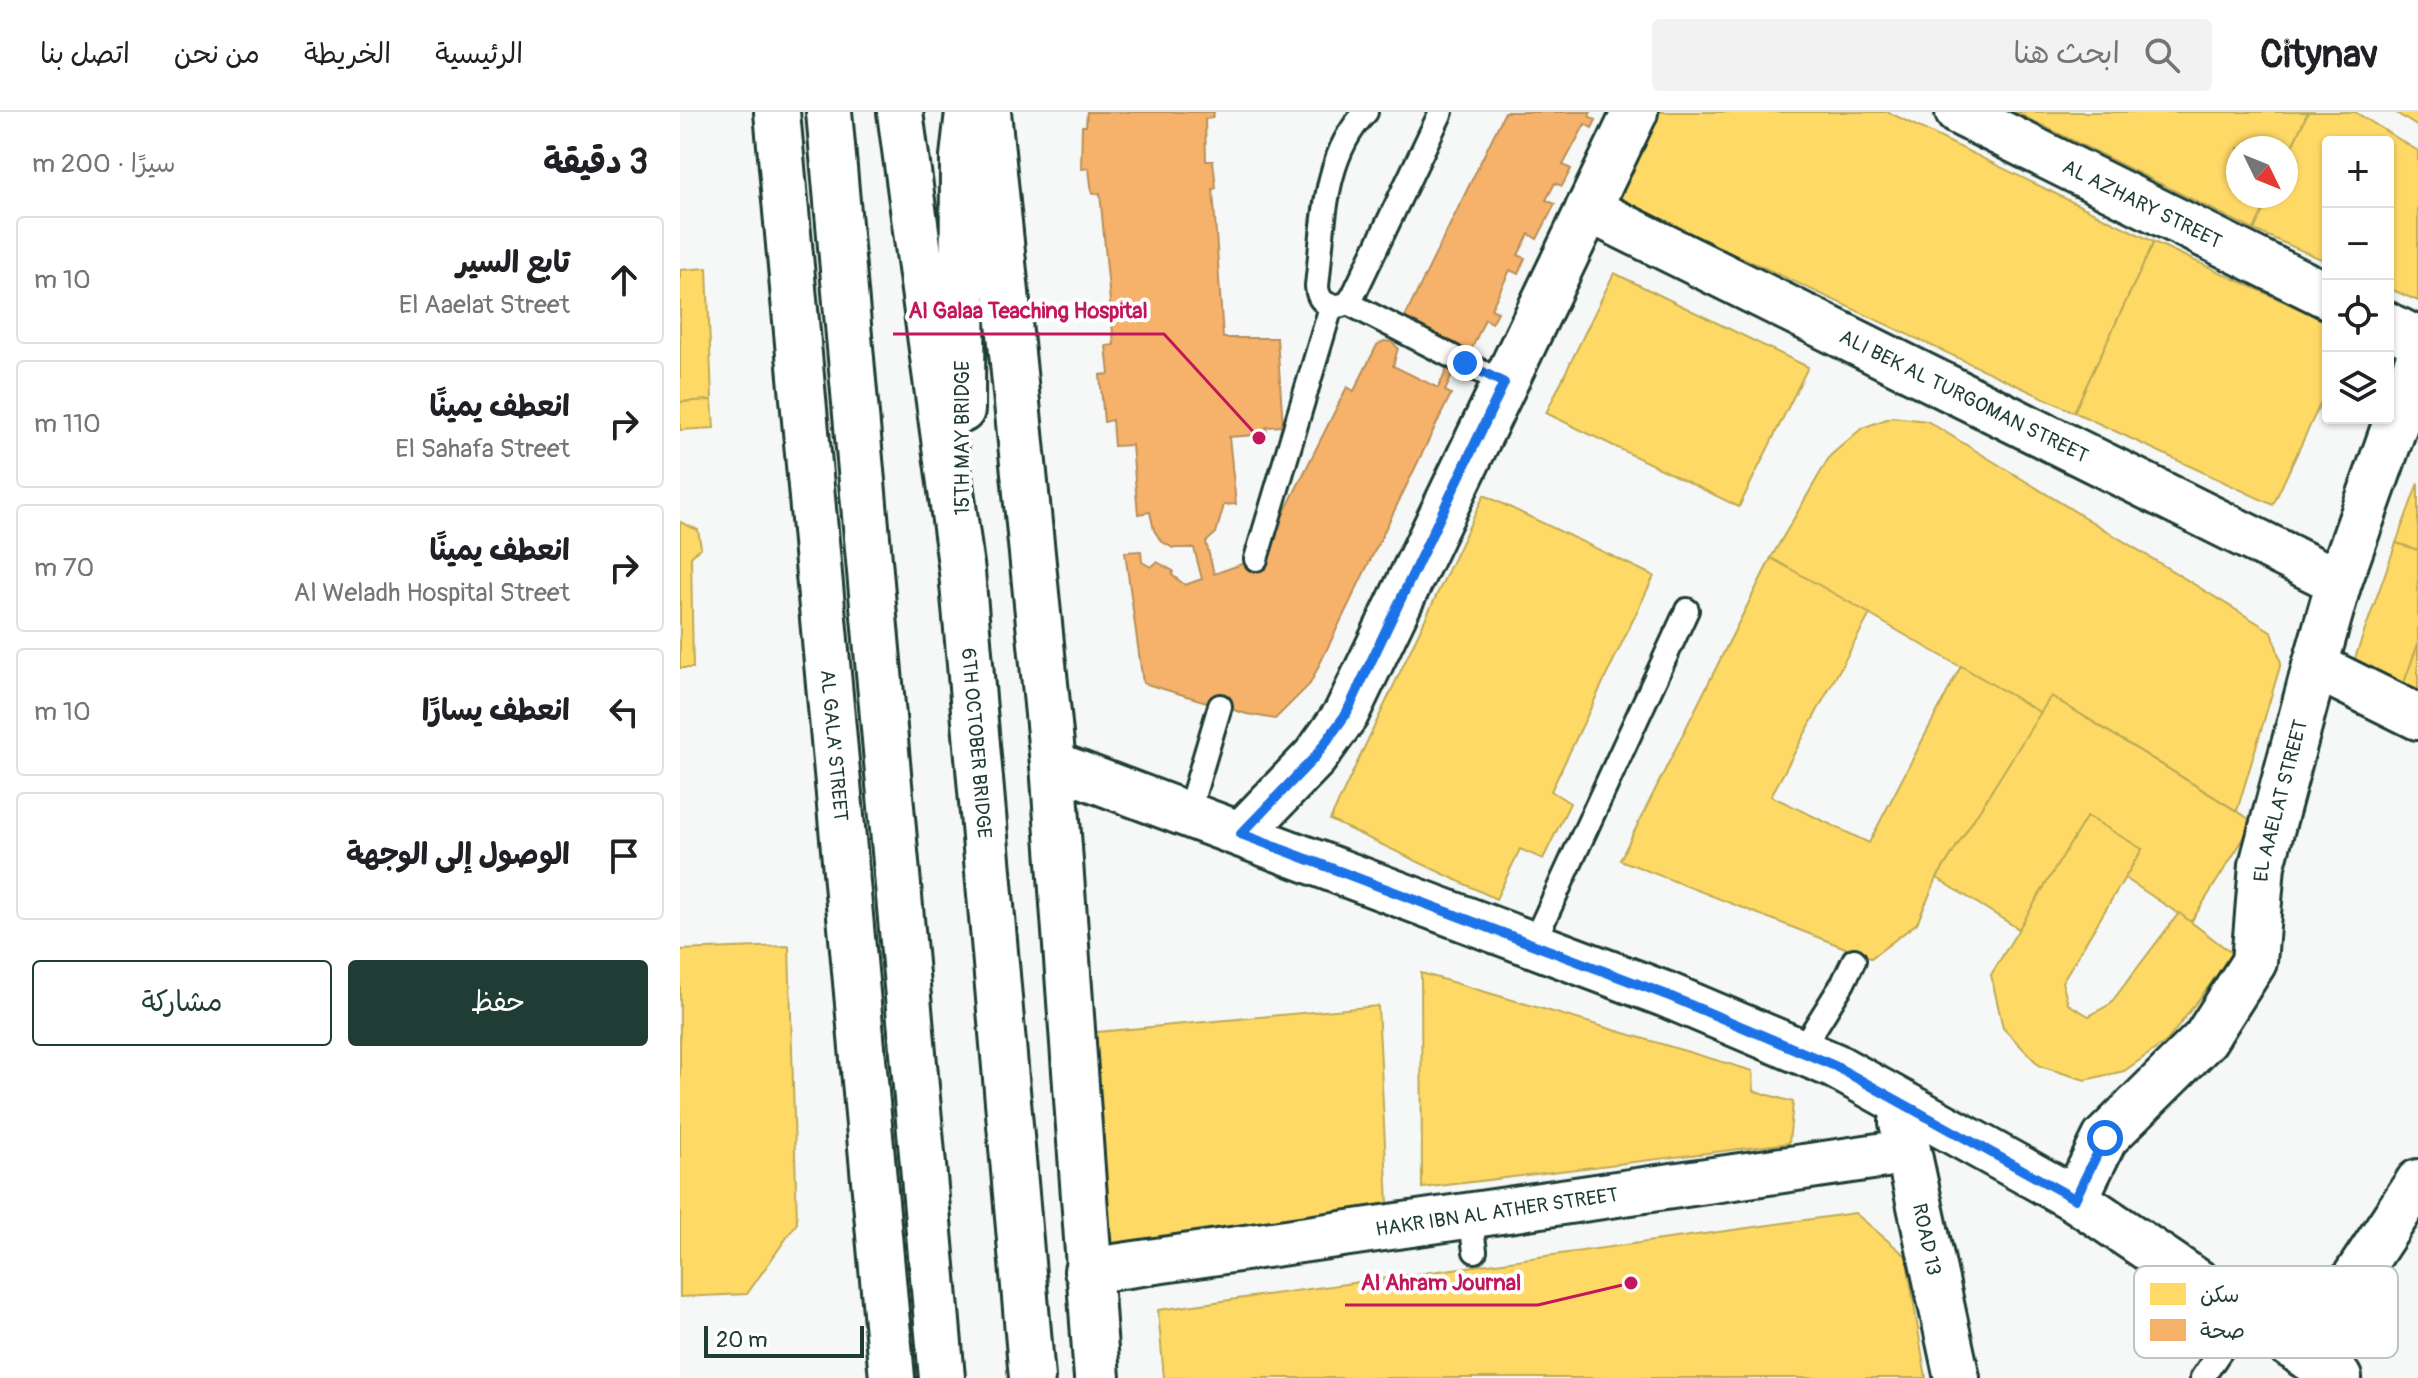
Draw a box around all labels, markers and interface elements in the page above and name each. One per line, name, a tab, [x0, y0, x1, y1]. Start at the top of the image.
search box	[1652, 19, 2212, 91]
text: Citynav	[2260, 31, 2378, 79]
icon: search	[2140, 33, 2184, 77]
text: ابحث هنا	[2013, 35, 2120, 72]
text: اتصل بنا	[40, 37, 130, 72]
text: من نحن	[174, 37, 260, 72]
text: الخريطة	[304, 37, 391, 72]
text: الرئيسية	[435, 37, 523, 72]
north arrow	[2226, 136, 2298, 208]
map controls	[2322, 136, 2394, 424]
button: +	[2322, 136, 2394, 208]
text: 3 دقيقة	[543, 141, 648, 184]
text: سيرًا · 200 m	[32, 148, 176, 180]
street label: AL AZHARY STREET	[2058, 154, 2226, 254]
button: −	[2322, 208, 2394, 280]
text: تابع السير	[457, 244, 570, 281]
icon: ahead	[602, 258, 646, 302]
text: 10 m	[34, 264, 91, 296]
button: locate	[2322, 280, 2394, 352]
callout: Al Galaa Teaching Hospital	[893, 288, 1164, 334]
text: El Aaelat Street	[399, 289, 570, 321]
text: Al Galaa Teaching Hospital	[908, 297, 1148, 325]
street label: ALI BEK AL TURGOMAN STREET	[1835, 324, 2092, 469]
route end	[1447, 345, 1483, 381]
button: layers	[2322, 352, 2394, 424]
street label: 15TH MAY BRIDGE	[950, 361, 975, 515]
text: انعطف يمينًا	[430, 388, 570, 425]
icon: right	[602, 402, 646, 446]
text: 110 m	[34, 408, 101, 440]
text: El Sahafa Street	[395, 433, 570, 465]
text: انعطف يمينًا	[430, 532, 570, 569]
icon: right	[602, 546, 646, 590]
text: 70 m	[34, 552, 94, 584]
text: Al Weladh Hospital Street	[294, 577, 570, 609]
street label: 6TH OCTOBER BRIDGE	[956, 647, 997, 840]
street label: AL GALA' STREET	[815, 669, 853, 822]
icon: left	[602, 690, 646, 734]
text: انعطف يسارًا	[422, 692, 570, 729]
text: 10 m	[34, 696, 91, 728]
street label: EL AAELAT STREET	[2249, 717, 2313, 883]
icon: arrive	[602, 834, 646, 878]
text: الوصول إلى الوجهة	[346, 836, 570, 873]
button: مشاركة	[32, 960, 332, 1046]
button: حفظ	[348, 960, 648, 1046]
route start	[2087, 1120, 2123, 1156]
street label: HAKR IBN AL ATHER STREET	[1374, 1182, 1620, 1242]
street label: ROAD 13	[1907, 1201, 1947, 1278]
callout: Al Ahram Journal	[1345, 1259, 1538, 1305]
legend	[2134, 1266, 2398, 1358]
text: Al Ahram Journal	[1361, 1269, 1521, 1297]
text: سكن	[2200, 1281, 2240, 1309]
text: صحة	[2200, 1317, 2245, 1345]
scale bar	[704, 1322, 864, 1358]
text: 20 m	[716, 1326, 768, 1354]

